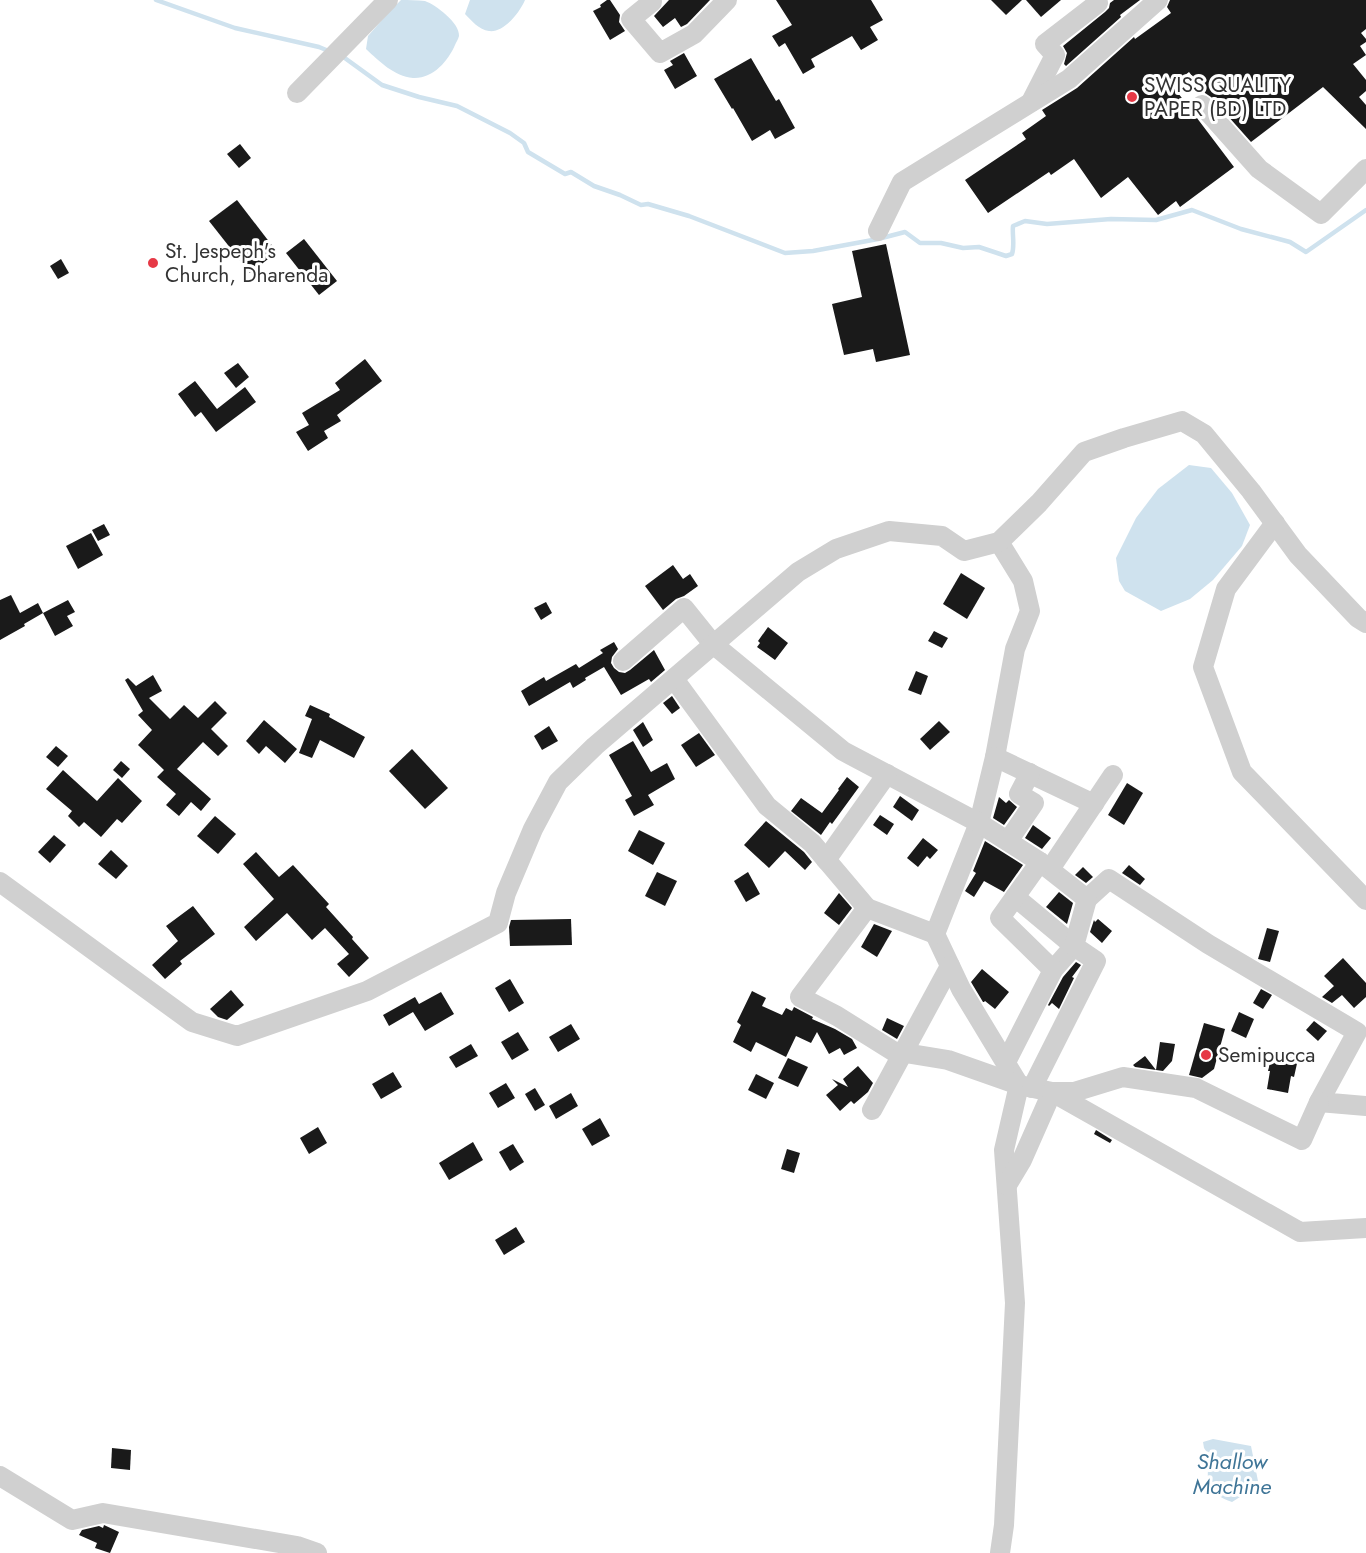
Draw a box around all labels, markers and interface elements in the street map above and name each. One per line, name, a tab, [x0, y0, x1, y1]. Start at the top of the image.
place label: SWISS QUALITY PAPER (BD) LTD	[1144, 70, 1291, 124]
marker: SWISS QUALITY PAPER (BD) LTD	[1125, 90, 1139, 104]
place label: St. Jespeph's Church, Dharenda	[165, 236, 328, 290]
marker: St. Jespeph's Church, Dharenda	[146, 256, 160, 270]
place label: Semipucca	[1218, 1040, 1315, 1070]
marker: Semipucca	[1199, 1048, 1213, 1062]
water label: Shallow Machine	[1193, 1445, 1271, 1502]

